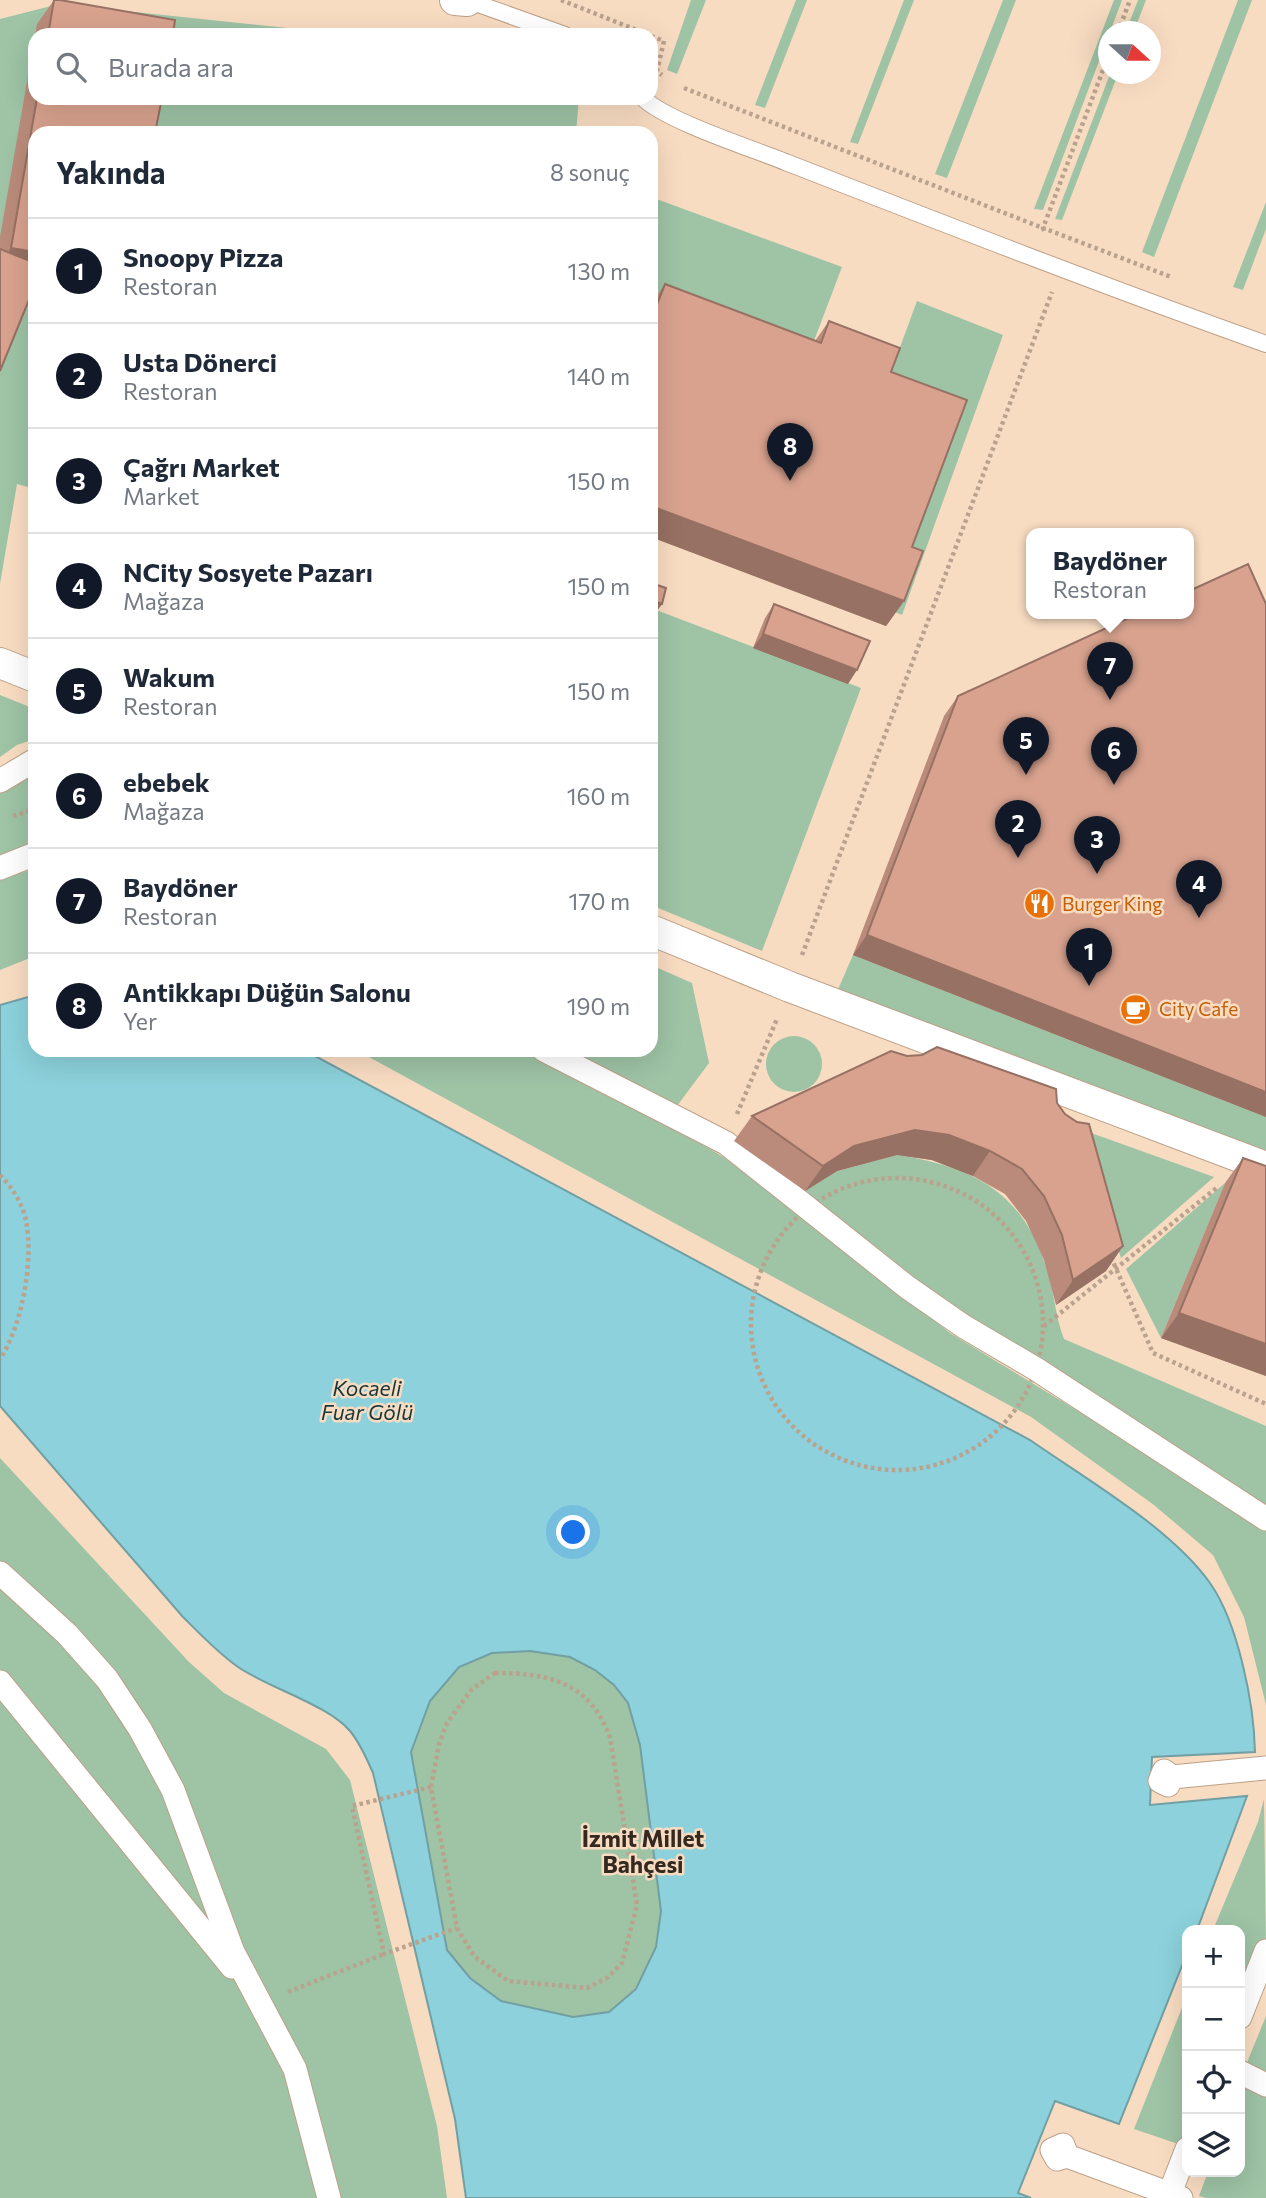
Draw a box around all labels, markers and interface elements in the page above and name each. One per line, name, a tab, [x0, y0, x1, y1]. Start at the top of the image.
north arrow	[1098, 21, 1161, 84]
search box	[28, 28, 658, 105]
icon: search	[52, 48, 90, 86]
text: Burada ara	[108, 51, 234, 82]
text: Yakında	[56, 153, 166, 190]
text: 8 sonuç	[550, 158, 630, 186]
text: Snoopy Pizza	[123, 241, 284, 272]
text: 1	[74, 257, 84, 285]
text: 130 m	[568, 257, 630, 285]
text: Restoran	[123, 272, 217, 300]
text: Usta Dönerci	[123, 346, 277, 377]
text: 2	[72, 362, 86, 390]
text: 140 m	[567, 362, 630, 390]
text: Restoran	[123, 377, 217, 405]
pin: 8	[767, 423, 813, 481]
text: Çağrı Market	[123, 451, 280, 482]
text: 3	[72, 467, 86, 495]
text: 150 m	[567, 467, 630, 495]
text: Market	[123, 482, 199, 510]
popup	[1026, 528, 1194, 619]
text: Baydöner	[1053, 544, 1167, 575]
text: NCity Sosyete Pazarı	[123, 556, 373, 587]
text: 4	[72, 572, 86, 600]
text: 150 m	[567, 572, 630, 600]
text: Restoran	[1053, 575, 1147, 603]
text: Mağaza	[123, 587, 205, 615]
pin: 7	[1087, 642, 1133, 700]
text: Wakum	[123, 661, 215, 692]
text: 5	[72, 677, 86, 705]
text: 150 m	[567, 677, 630, 705]
text: Restoran	[123, 692, 217, 720]
pin: 5	[1003, 717, 1049, 775]
pin: 6	[1091, 727, 1137, 785]
text: ebebek	[123, 766, 210, 797]
text: 6	[72, 782, 86, 810]
text: 160 m	[567, 782, 630, 810]
text: Mağaza	[123, 797, 205, 825]
pin: 2	[995, 800, 1041, 858]
pin: 3	[1074, 816, 1120, 874]
pin: 4	[1176, 860, 1222, 918]
text: Baydöner	[123, 871, 238, 902]
text: 7	[73, 887, 85, 915]
text: 170 m	[569, 887, 630, 915]
restaurant icon: Burger King	[1022, 887, 1056, 921]
place label: Burger King	[1062, 892, 1163, 915]
text: Restoran	[123, 902, 217, 930]
pin: 1	[1066, 928, 1112, 986]
text: Antikkapı Düğün Salonu	[123, 976, 411, 1007]
text: 8	[72, 992, 86, 1020]
text: 190 m	[567, 992, 630, 1020]
cafe icon: City Cafe	[1119, 992, 1153, 1026]
place label: City Cafe	[1159, 997, 1238, 1020]
text: Yer	[123, 1007, 157, 1035]
water label: Kocaeli Fuar Gölü	[321, 1375, 413, 1424]
your location	[556, 1515, 590, 1549]
district label: İzmit Millet Bahçesi	[582, 1824, 705, 1878]
map controls	[1182, 1925, 1245, 2177]
button: +	[1182, 1925, 1245, 1988]
button: −	[1182, 1988, 1245, 2051]
button: locate	[1182, 2051, 1245, 2114]
button: layers	[1182, 2114, 1245, 2177]

